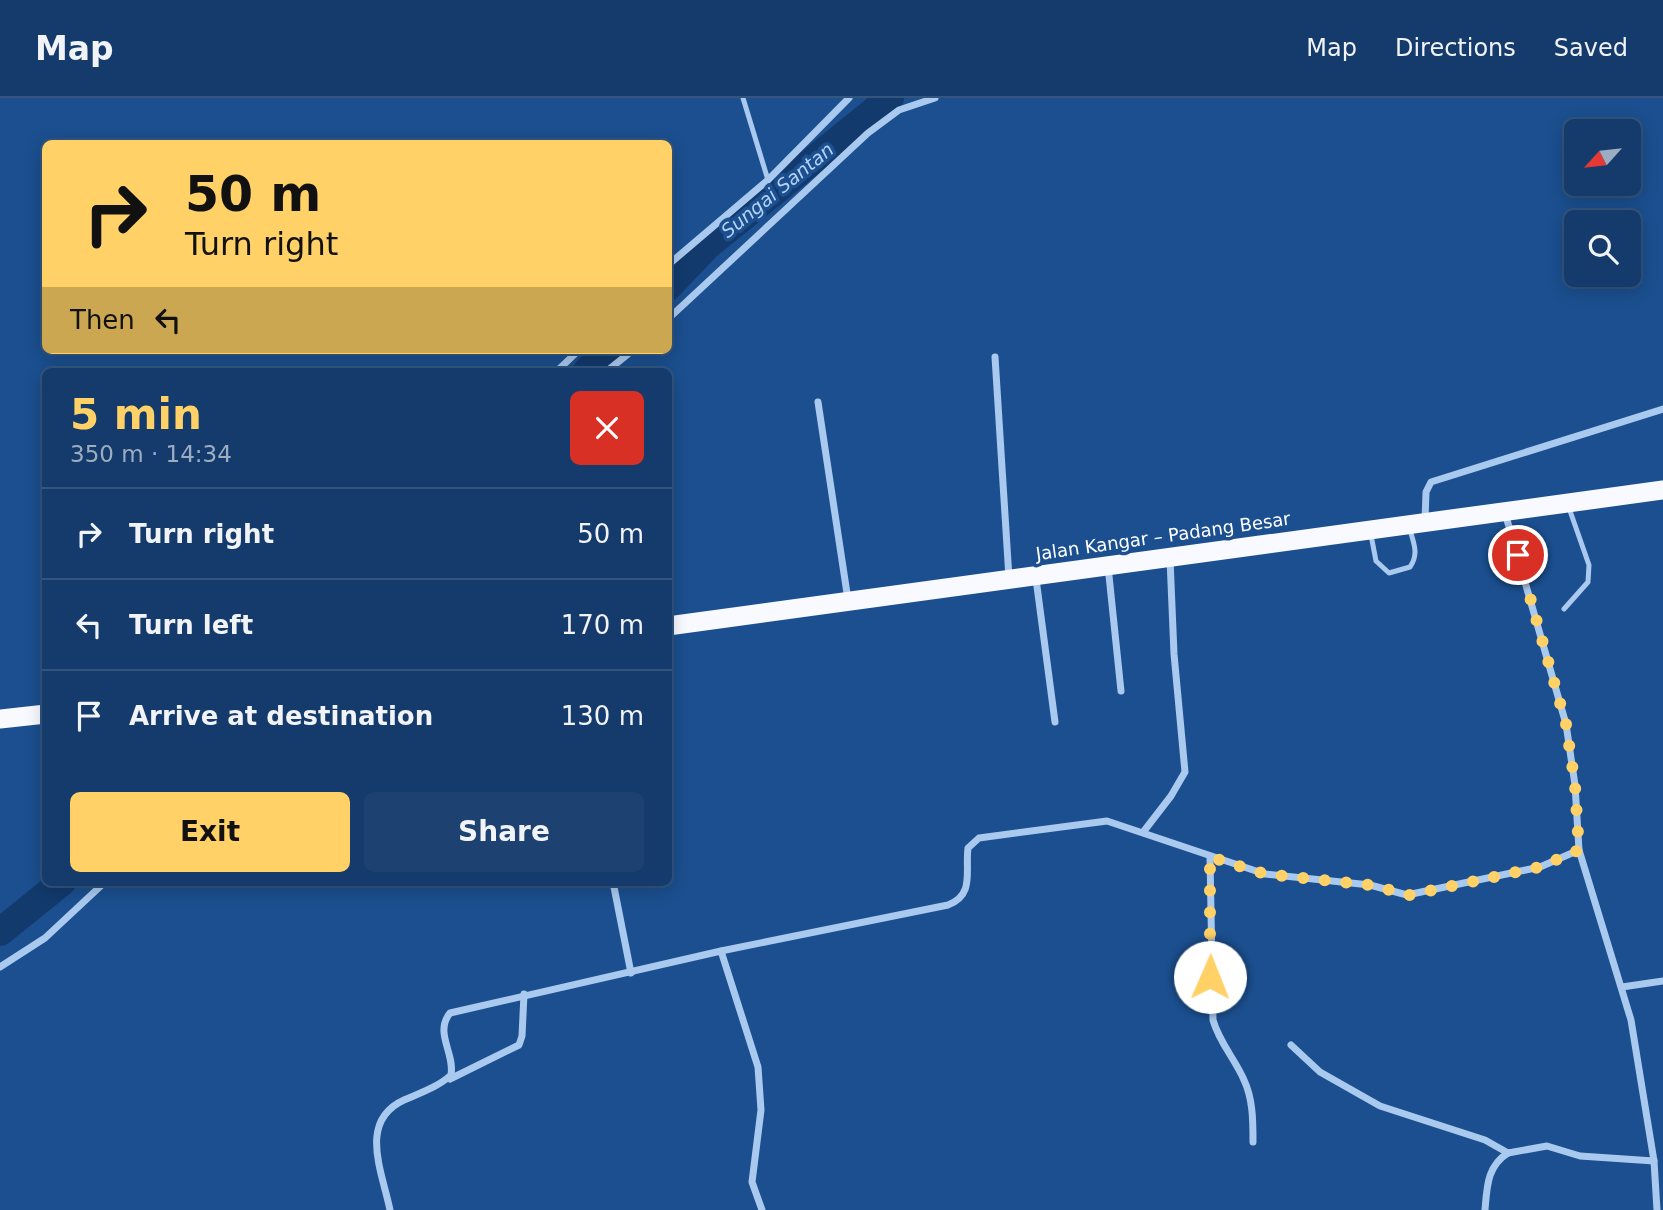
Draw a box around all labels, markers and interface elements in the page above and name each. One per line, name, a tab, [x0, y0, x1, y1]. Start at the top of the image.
text: Map	[35, 29, 114, 68]
text: Map	[1306, 34, 1357, 62]
text: Directions	[1395, 34, 1516, 62]
text: Saved	[1554, 34, 1628, 62]
north arrow	[1564, 119, 1642, 196]
map controls	[1564, 119, 1641, 287]
water label: Sungai Santan	[716, 138, 838, 242]
text: 50 m	[185, 166, 321, 223]
icon: right	[70, 168, 161, 259]
button: search	[1564, 210, 1641, 287]
text: Turn right	[185, 225, 338, 263]
icon: left	[149, 301, 187, 339]
text: Then	[70, 305, 135, 335]
text: 5 min	[70, 390, 202, 439]
button: close	[570, 391, 644, 465]
text: 350 m · 14:34	[70, 441, 232, 467]
street label: Jalan Kangar – Padang Besar	[1033, 508, 1292, 564]
icon: right	[70, 515, 108, 553]
text: Turn right	[129, 519, 274, 549]
text: 50 m	[577, 519, 644, 549]
pin	[1488, 525, 1548, 585]
icon: arrive	[1499, 536, 1537, 574]
icon: left	[70, 606, 108, 644]
text: Turn left	[129, 610, 253, 640]
text: 170 m	[561, 610, 644, 640]
icon: arrive	[70, 697, 108, 735]
text: Arrive at destination	[129, 701, 433, 731]
text: 130 m	[561, 701, 644, 731]
button: Exit	[70, 792, 350, 872]
button: Share	[364, 792, 644, 872]
position arrow	[1173, 940, 1247, 1014]

